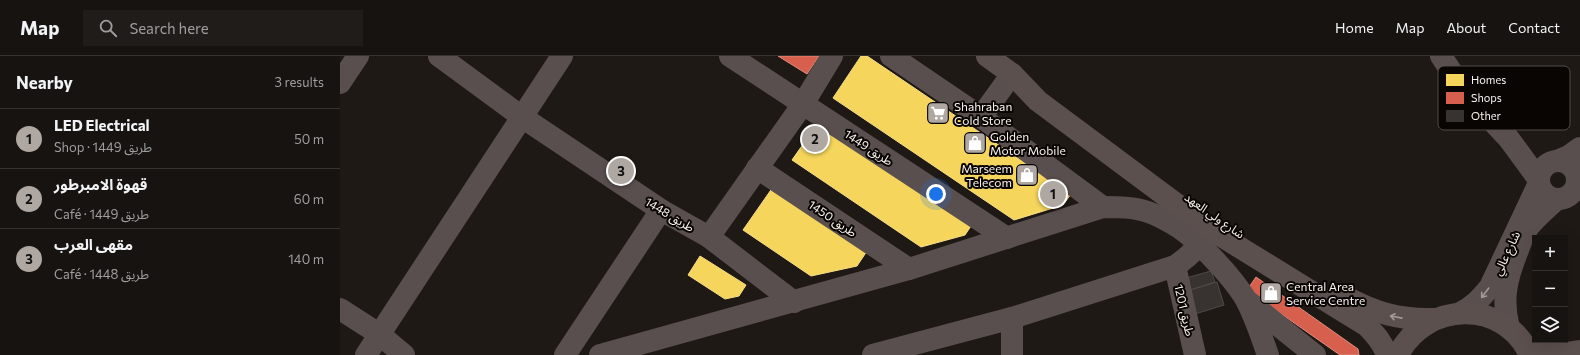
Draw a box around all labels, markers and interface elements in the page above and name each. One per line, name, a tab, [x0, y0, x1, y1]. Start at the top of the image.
search box	[83, 10, 363, 46]
text: Map	[20, 16, 59, 39]
icon: search	[97, 17, 119, 39]
text: Search here	[129, 19, 209, 37]
text: Home	[1335, 19, 1374, 36]
text: Map	[1396, 19, 1424, 36]
text: About	[1446, 19, 1486, 36]
text: Contact	[1508, 19, 1560, 36]
legend	[1438, 66, 1570, 130]
text: Nearby	[16, 72, 73, 93]
text: Homes	[1471, 73, 1506, 86]
text: 3 results	[275, 74, 324, 90]
text: Shops	[1471, 91, 1502, 104]
place label: Shahraban Cold Store	[954, 99, 1012, 127]
supermarket icon: Shahraban Cold Store	[925, 100, 951, 126]
text: Other	[1471, 109, 1502, 122]
text: LED Electrical	[54, 116, 150, 134]
pin: 2	[802, 124, 828, 154]
street label: طريق 1449	[841, 126, 896, 170]
place label: Golden Motor Mobile	[990, 129, 1066, 157]
shop icon: Golden Motor Mobile	[962, 130, 988, 156]
text: 1	[26, 131, 32, 147]
text: 50 m	[294, 131, 324, 147]
text: Shop · طريق 1449	[54, 139, 152, 155]
pin: 3	[608, 156, 634, 186]
place label: Marseem Telecom	[961, 161, 1012, 189]
shop icon: Marseem Telecom	[1014, 162, 1040, 188]
text: قهوة الامبرطور	[54, 175, 147, 193]
pin: 1	[1040, 179, 1066, 209]
your location	[926, 184, 946, 204]
street label: شارع ولي العهد	[1180, 189, 1248, 244]
text: 2	[25, 191, 33, 207]
text: 60 m	[294, 191, 324, 207]
street label: طريق 1448	[642, 194, 697, 236]
street label: طريق 1450	[805, 197, 860, 241]
text: Café · طريق 1449	[54, 206, 149, 222]
street label: شارع عالي	[1490, 229, 1526, 279]
text: مقهى العرب	[54, 235, 133, 253]
map controls	[1532, 235, 1568, 343]
button: +	[1532, 235, 1568, 271]
text: 3	[25, 251, 33, 267]
text: 140 m	[288, 251, 324, 267]
text: Café · طريق 1448	[54, 266, 149, 282]
button: −	[1532, 271, 1568, 307]
place label: Central Area Service Centre	[1286, 279, 1365, 307]
shop icon: Central Area Service Centre	[1258, 280, 1284, 306]
street label: طريق 1201	[1170, 283, 1198, 338]
one-way arrow	[1481, 287, 1490, 298]
button: layers	[1532, 307, 1568, 343]
one-way arrow	[1390, 312, 1403, 320]

